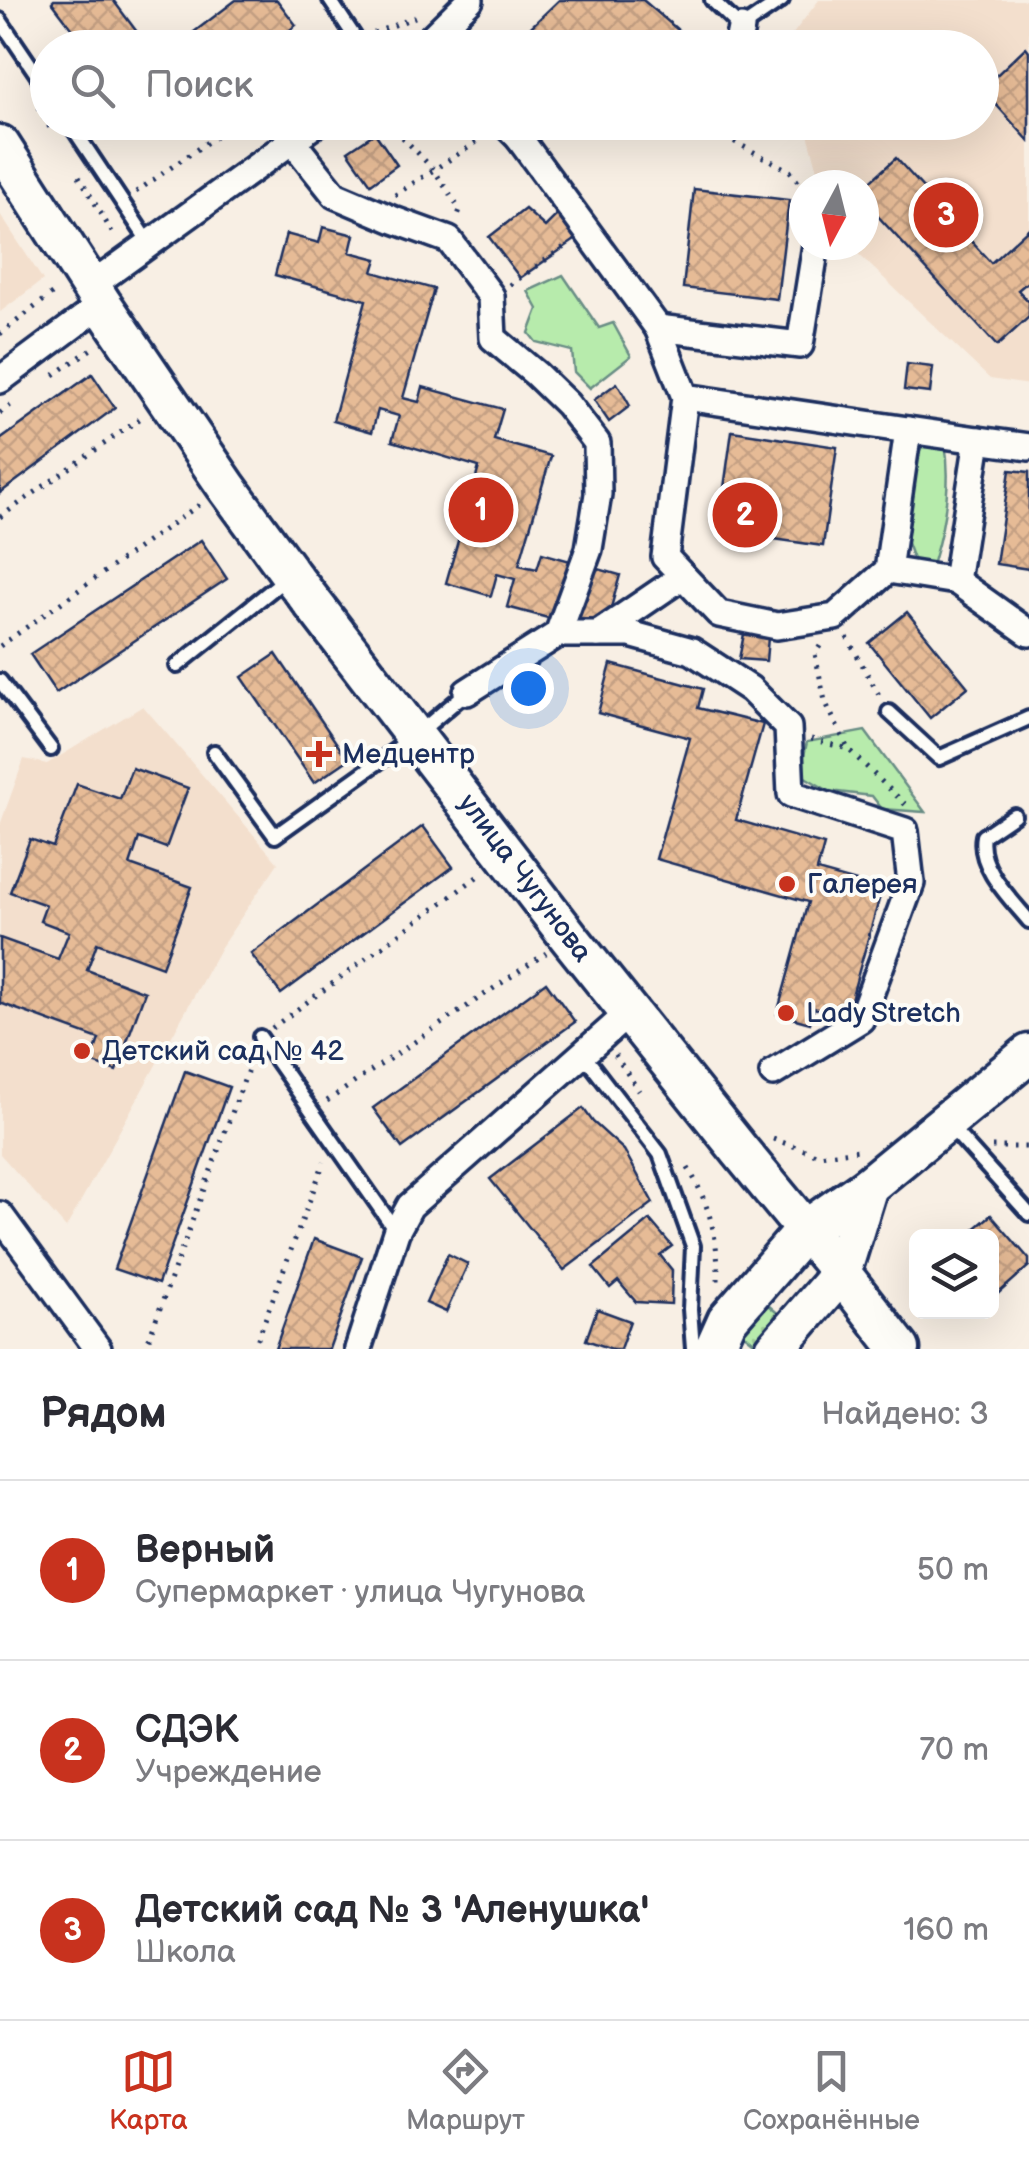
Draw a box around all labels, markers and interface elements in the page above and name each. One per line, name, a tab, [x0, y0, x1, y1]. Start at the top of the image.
search box	[30, 30, 999, 140]
icon: search	[65, 58, 120, 113]
text: Поиск	[145, 63, 253, 108]
north arrow	[789, 170, 879, 260]
pin: 3	[914, 178, 978, 252]
pin: 1	[448, 472, 514, 548]
pin: 2	[712, 478, 778, 552]
your location	[503, 663, 554, 714]
place label: Медцентр	[342, 738, 475, 771]
marker: Медцентр	[306, 741, 332, 767]
street label: улица Чугунова	[451, 787, 599, 969]
place label: Галерея	[807, 868, 917, 901]
marker: Галерея	[776, 873, 798, 895]
place label: Lady Stretch	[806, 997, 961, 1030]
marker: Lady Stretch	[775, 1002, 797, 1024]
place label: Детский сад № 42	[102, 1035, 344, 1068]
marker: Детский сад № 42	[71, 1040, 93, 1062]
map controls	[909, 1229, 999, 1319]
button: layers	[909, 1229, 999, 1319]
text: Рядом	[40, 1389, 167, 1440]
text: Найдено: 3	[821, 1395, 989, 1434]
text: Верный	[135, 1528, 275, 1573]
text: 1	[66, 1551, 79, 1590]
text: 50 m	[917, 1551, 989, 1590]
text: Супермаркет · улица Чугунова	[135, 1573, 585, 1612]
text: СДЭК	[135, 1708, 239, 1753]
text: 2	[63, 1731, 82, 1770]
text: 70 m	[919, 1731, 989, 1770]
text: Учреждение	[135, 1753, 322, 1792]
text: Детский сад № 3 'Аленушка'	[135, 1888, 649, 1933]
text: 3	[63, 1911, 82, 1950]
text: 160 m	[903, 1911, 989, 1950]
text: Школа	[135, 1933, 236, 1972]
tab: Карта	[109, 2044, 188, 2137]
tab: Маршрут	[406, 2044, 525, 2137]
tab: Сохранённые	[743, 2044, 920, 2137]

